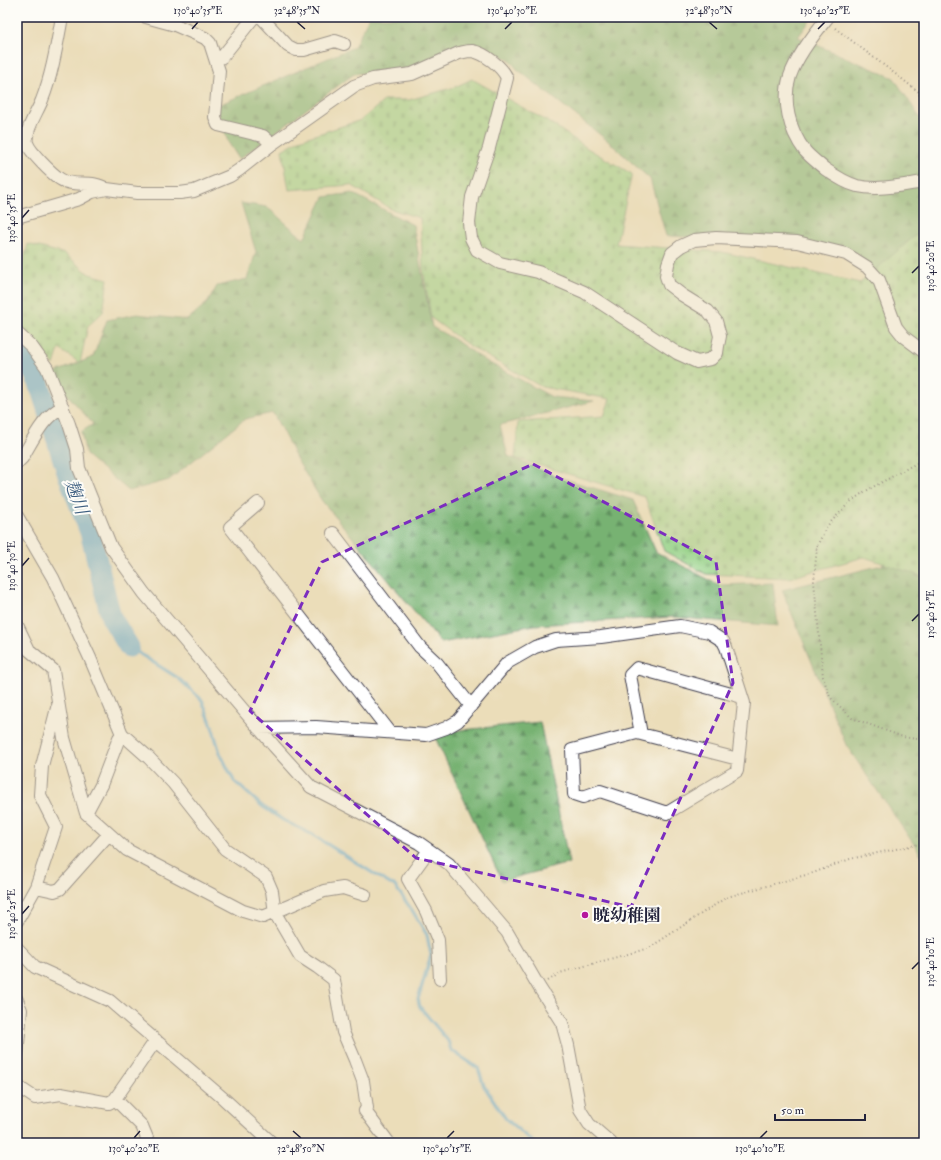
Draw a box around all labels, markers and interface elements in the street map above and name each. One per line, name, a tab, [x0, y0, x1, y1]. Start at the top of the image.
text: 130°40'35"E	[174, 5, 222, 17]
text: 32°48'35"N	[274, 5, 320, 17]
text: 130°40'30"E	[487, 5, 537, 17]
text: 32°48'30"N	[685, 5, 733, 17]
text: 130°40'25"E	[800, 5, 850, 17]
text: 130°40'35"E	[6, 194, 18, 242]
text: 130°40'20"E	[925, 241, 937, 291]
water label: 麹川	[59, 476, 94, 520]
text: 130°40'30"E	[6, 541, 18, 591]
text: 130°40'15"E	[925, 590, 937, 638]
text: 130°40'25"E	[6, 889, 18, 939]
place label: 暁幼稚園	[593, 905, 661, 926]
marker: 暁幼稚園	[580, 910, 590, 920]
text: 130°40'10"E	[925, 937, 937, 987]
scale bar	[775, 1096, 865, 1122]
text: 50 m	[781, 1103, 805, 1118]
text: 130°40'20"E	[109, 1143, 159, 1155]
text: 32°48'50"N	[277, 1143, 325, 1155]
text: 130°40'15"E	[423, 1143, 471, 1155]
text: 130°40'10"E	[735, 1143, 785, 1155]

